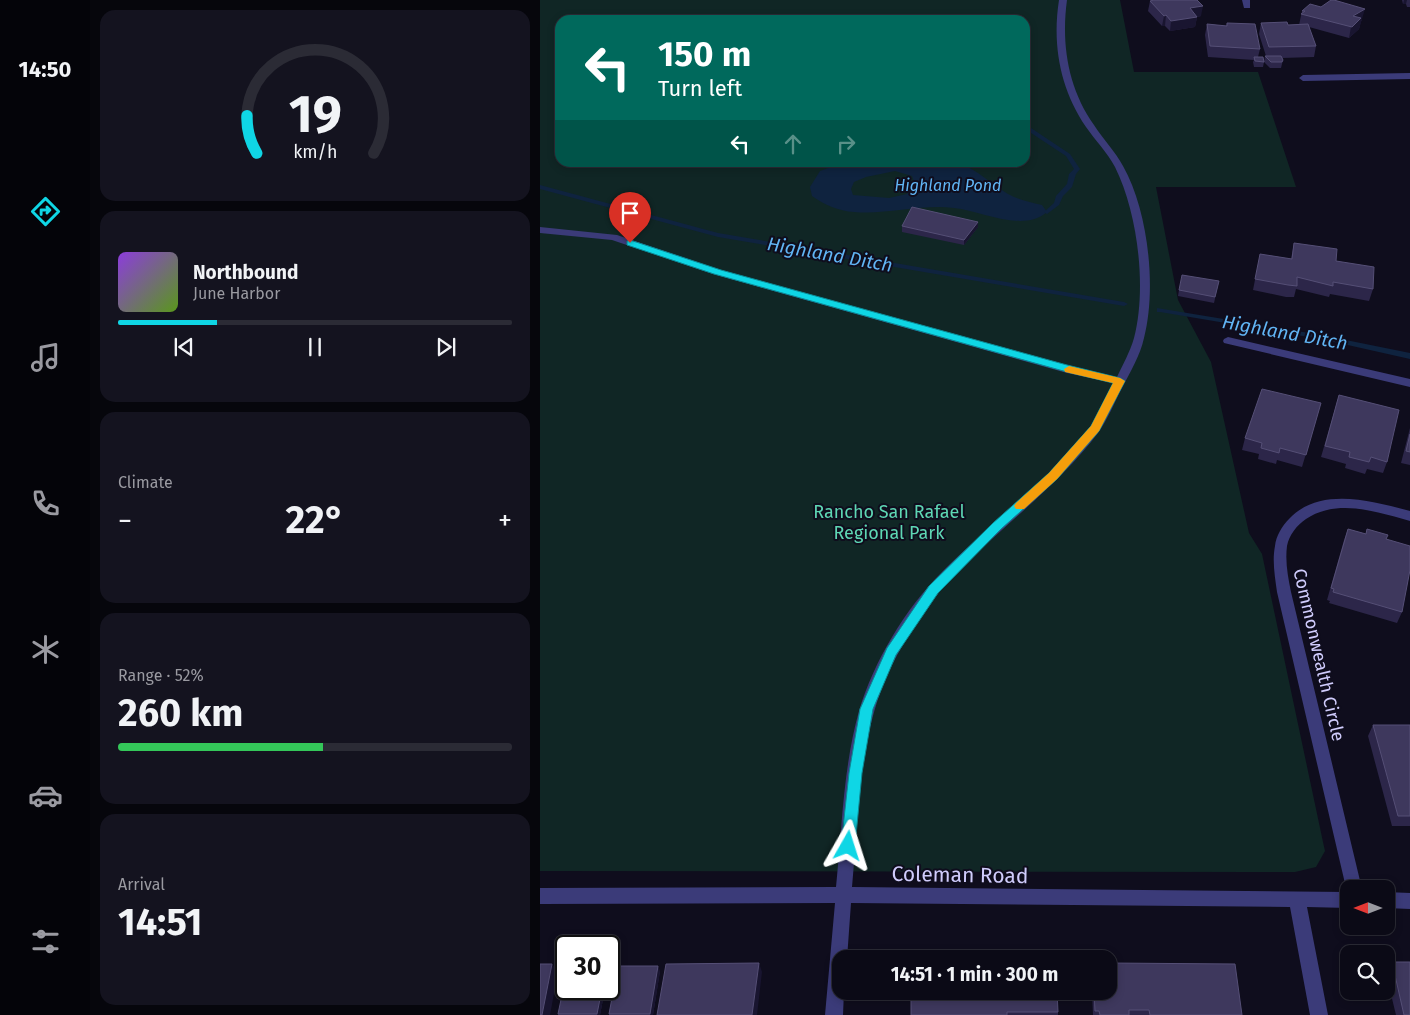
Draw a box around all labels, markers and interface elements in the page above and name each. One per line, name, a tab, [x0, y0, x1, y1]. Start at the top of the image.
text: 150 m	[658, 33, 751, 75]
icon: left	[575, 35, 640, 100]
text: 14:50	[19, 56, 71, 83]
text: Turn left	[658, 75, 742, 102]
text: 19	[288, 83, 342, 146]
icon: left	[726, 130, 754, 158]
icon: ahead	[779, 130, 807, 158]
icon: right	[832, 130, 860, 158]
text: km/h	[293, 141, 337, 163]
water label: Highland Pond	[895, 176, 1001, 195]
pin	[609, 192, 651, 243]
icon: directions	[28, 194, 63, 229]
icon: arrive	[616, 199, 644, 227]
water label: Highland Ditch	[765, 232, 895, 277]
text: Northbound	[193, 261, 298, 284]
text: June Harbor	[193, 284, 280, 303]
water label: Highland Ditch	[1220, 310, 1350, 355]
icon: previous	[170, 333, 198, 361]
icon: pause	[301, 333, 329, 361]
icon: next	[432, 333, 460, 361]
icon: music	[28, 340, 63, 375]
text: Climate	[118, 473, 173, 492]
icon: phone	[28, 486, 63, 521]
text: 22°	[285, 497, 345, 543]
park label: Rancho San Rafael Regional Park	[813, 501, 965, 544]
text: −	[118, 504, 132, 537]
text: +	[498, 504, 512, 537]
street label: Commonwealth Circle	[1288, 567, 1350, 743]
icon: climate	[28, 632, 63, 667]
text: Range · 52%	[118, 666, 204, 685]
text: 260 km	[118, 690, 243, 736]
icon: car	[28, 778, 63, 813]
position arrow	[821, 819, 873, 871]
street label: Coleman Road	[891, 861, 1029, 889]
text: Arrival	[118, 875, 165, 894]
north arrow	[1340, 880, 1395, 935]
map controls	[1340, 880, 1395, 1000]
text: 14:51	[118, 899, 202, 945]
icon: filters	[28, 924, 63, 959]
speed limit sign: 30	[555, 935, 620, 1000]
button: search	[1340, 945, 1395, 1000]
text: 14:51 · 1 min · 300 m	[891, 963, 1058, 986]

